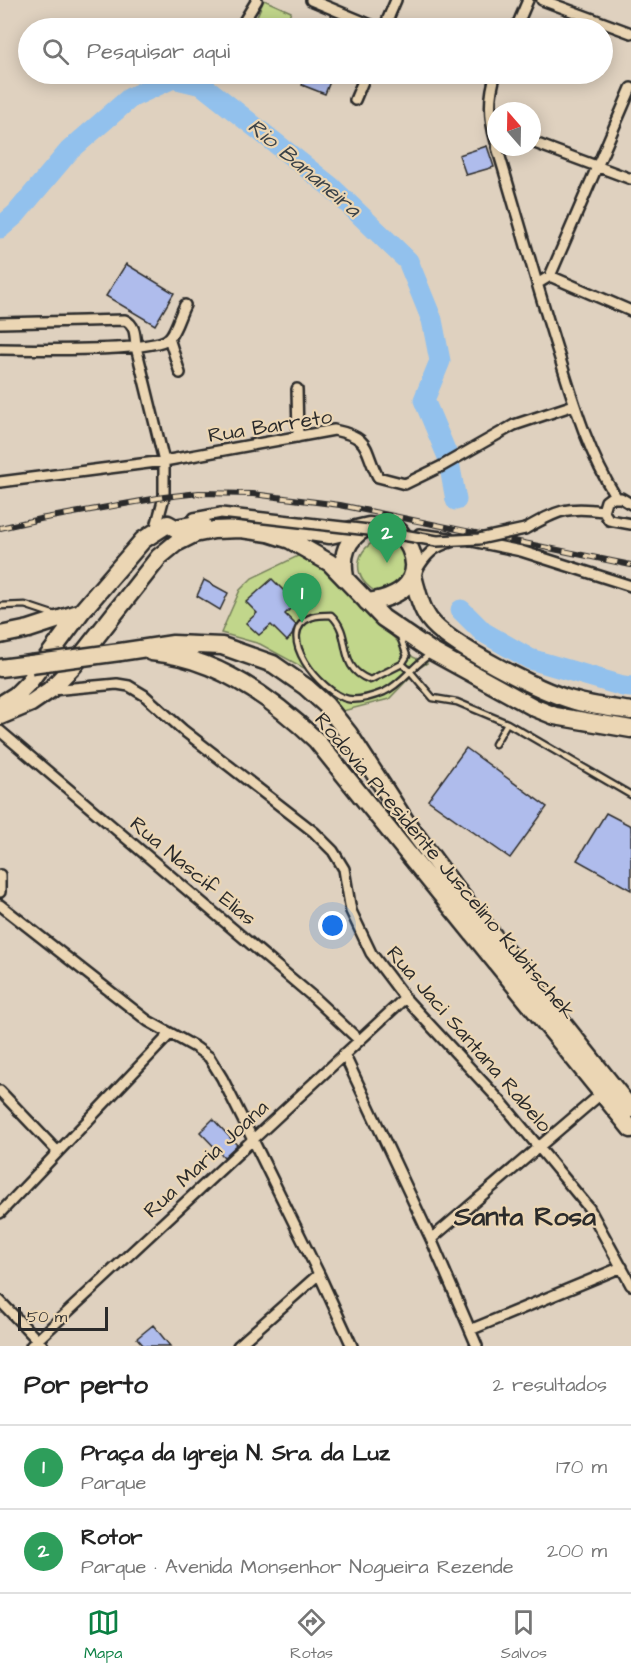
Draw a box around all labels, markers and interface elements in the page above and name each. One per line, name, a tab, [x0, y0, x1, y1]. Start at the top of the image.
search box	[18, 18, 613, 84]
icon: search	[39, 35, 72, 68]
text: Pesquisar aqui	[87, 36, 230, 67]
north arrow	[487, 102, 541, 156]
water label: Rio Bananeira	[241, 112, 369, 226]
street label: Rua Barreto	[206, 402, 334, 450]
pin: 2	[368, 514, 406, 563]
pin: 1	[282, 574, 322, 623]
street label: Rodovia Presidente Juscelino Kubitschek	[308, 706, 582, 1026]
street label: Rua Nascif Elias	[124, 810, 262, 932]
your location	[318, 911, 347, 940]
street label: Rua Jaci Santana Rabelo	[380, 939, 558, 1139]
street label: Rua Maria Joana	[137, 1093, 275, 1225]
district label: Santa Rosa	[453, 1198, 596, 1236]
scale bar	[18, 1304, 108, 1332]
text: 50 m	[27, 1306, 67, 1328]
text: Por perto	[24, 1367, 148, 1403]
text: 2 resultados	[493, 1371, 607, 1399]
text: Praça da Igreja N. Sra. da Luz	[81, 1438, 390, 1469]
text: 1	[42, 1453, 45, 1481]
text: 170 m	[556, 1453, 607, 1481]
text: Parque	[81, 1469, 146, 1497]
text: Rotor	[81, 1522, 142, 1553]
text: 2	[38, 1537, 49, 1565]
text: 200 m	[547, 1537, 607, 1565]
text: Parque · Avenida Monsenhor Nogueira Rezende	[81, 1553, 514, 1581]
tab: Mapa	[84, 1606, 122, 1664]
tab: Rotas	[290, 1606, 333, 1664]
tab: Salvos	[501, 1606, 547, 1664]

